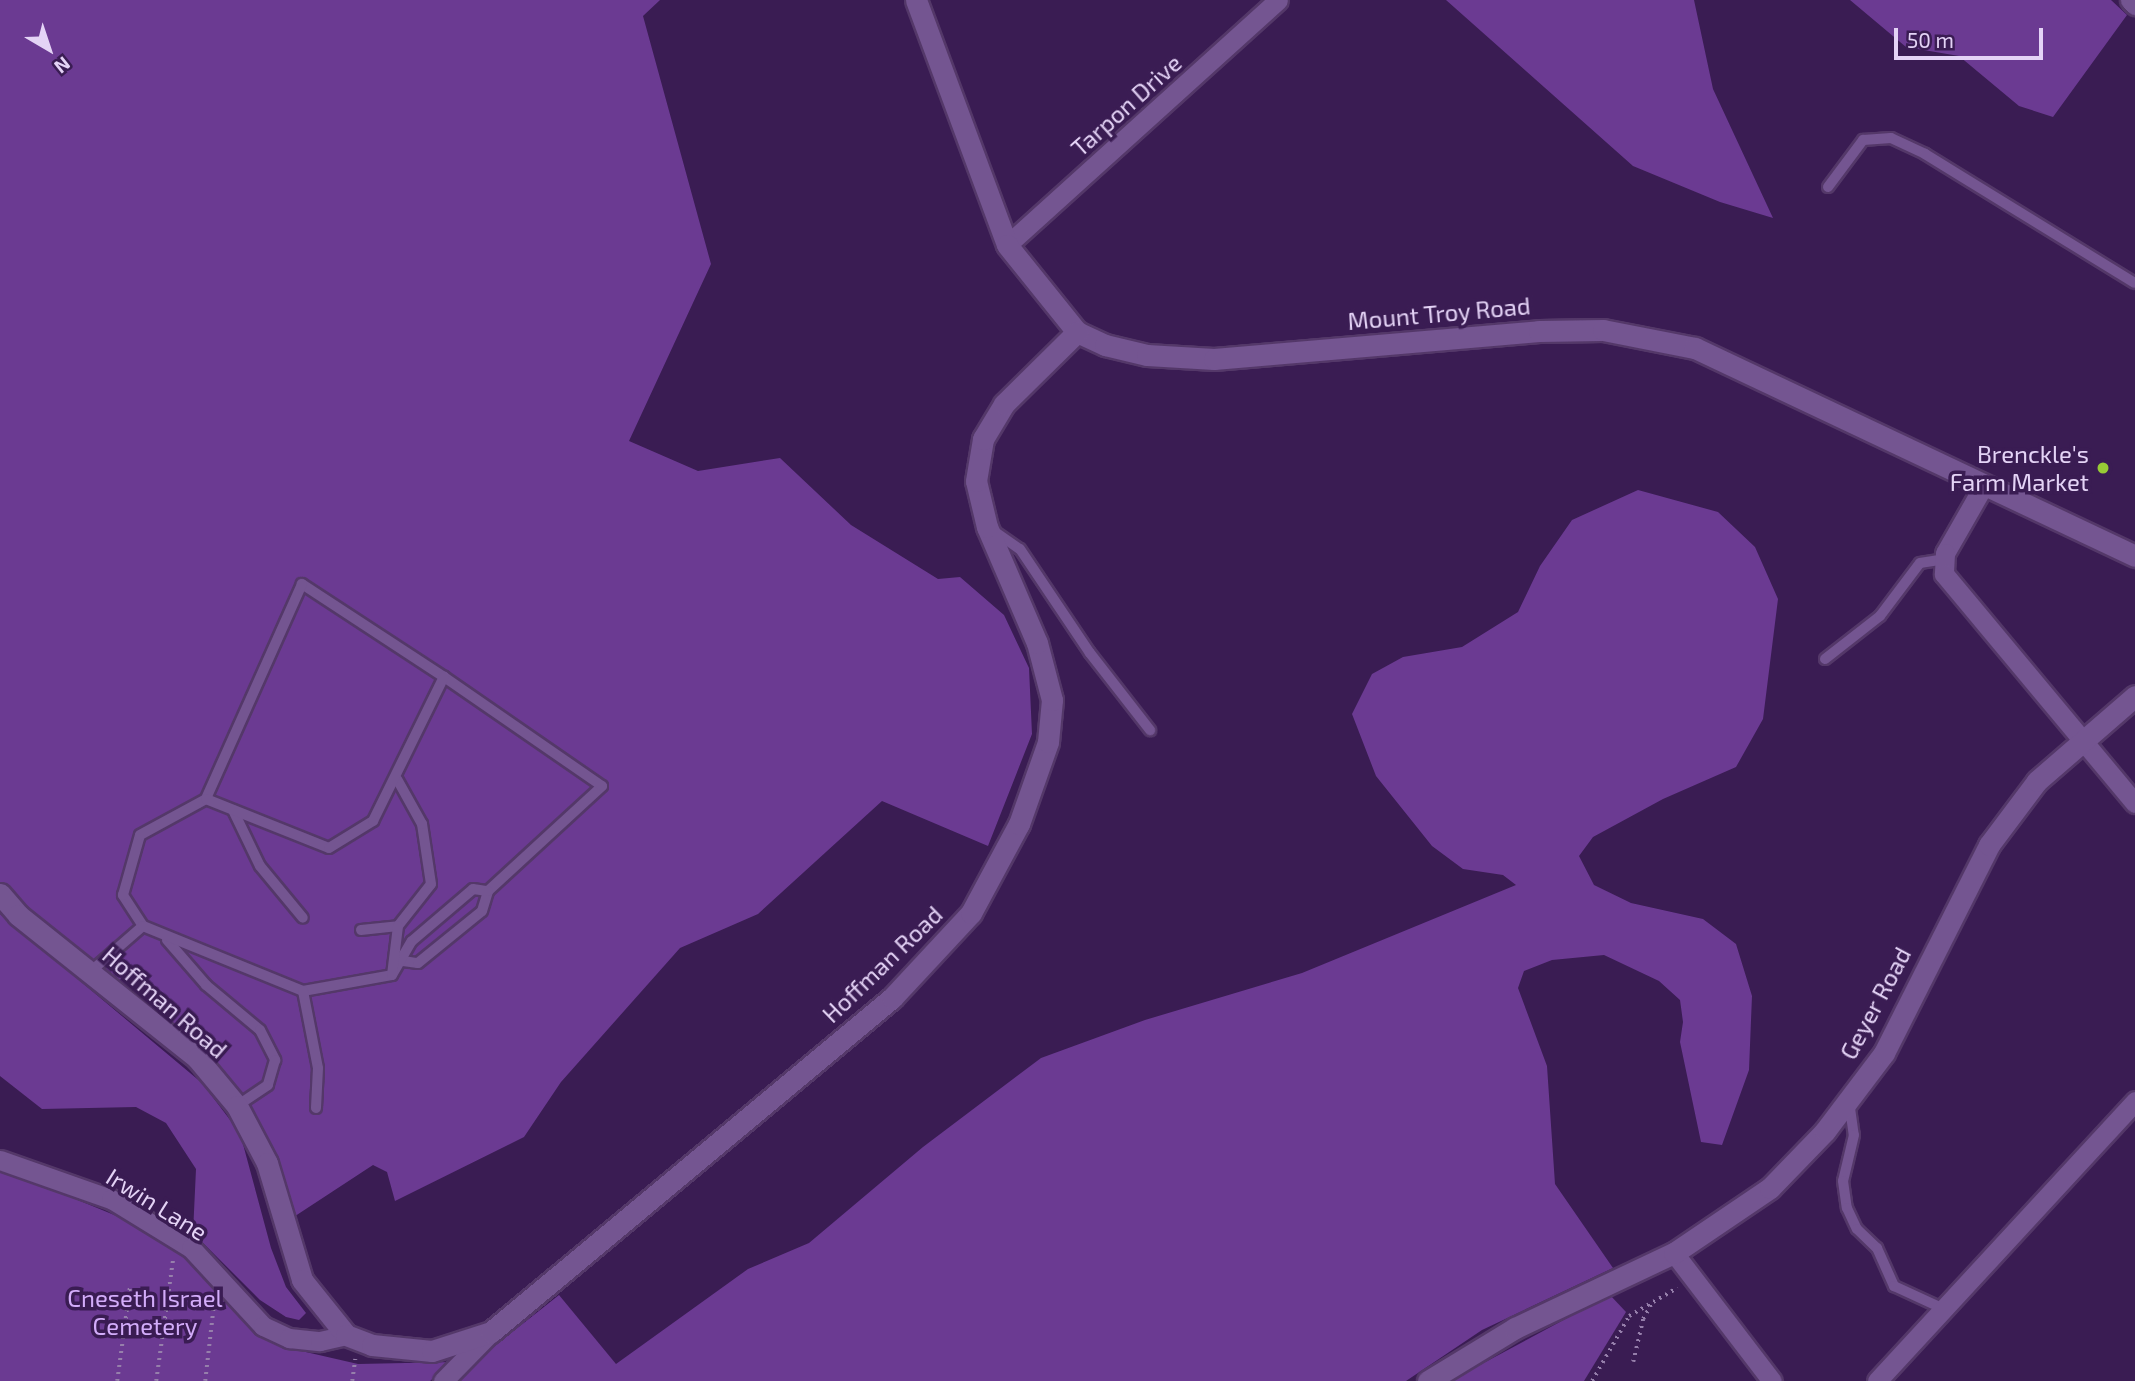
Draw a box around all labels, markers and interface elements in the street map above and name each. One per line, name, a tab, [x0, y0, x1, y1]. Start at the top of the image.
north arrow	[14, 14, 84, 84]
scale bar	[1897, 14, 2046, 58]
text: 50 m	[1907, 27, 1954, 52]
street label: Tarpon Drive	[1065, 48, 1187, 162]
text: N	[50, 52, 75, 79]
street label: Mount Troy Road	[1346, 291, 1532, 335]
place label: Brenckle's Farm Market	[1950, 440, 2089, 496]
marker: Brenckle's Farm Market	[2095, 460, 2111, 476]
street label: Hoffman Road	[816, 900, 948, 1028]
street label: Hoffman Road	[97, 940, 233, 1064]
street label: Geyer Road	[1833, 942, 1917, 1064]
street label: Irwin Lane	[101, 1162, 213, 1246]
park label: Cneseth Israel Cemetery	[67, 1284, 223, 1340]

